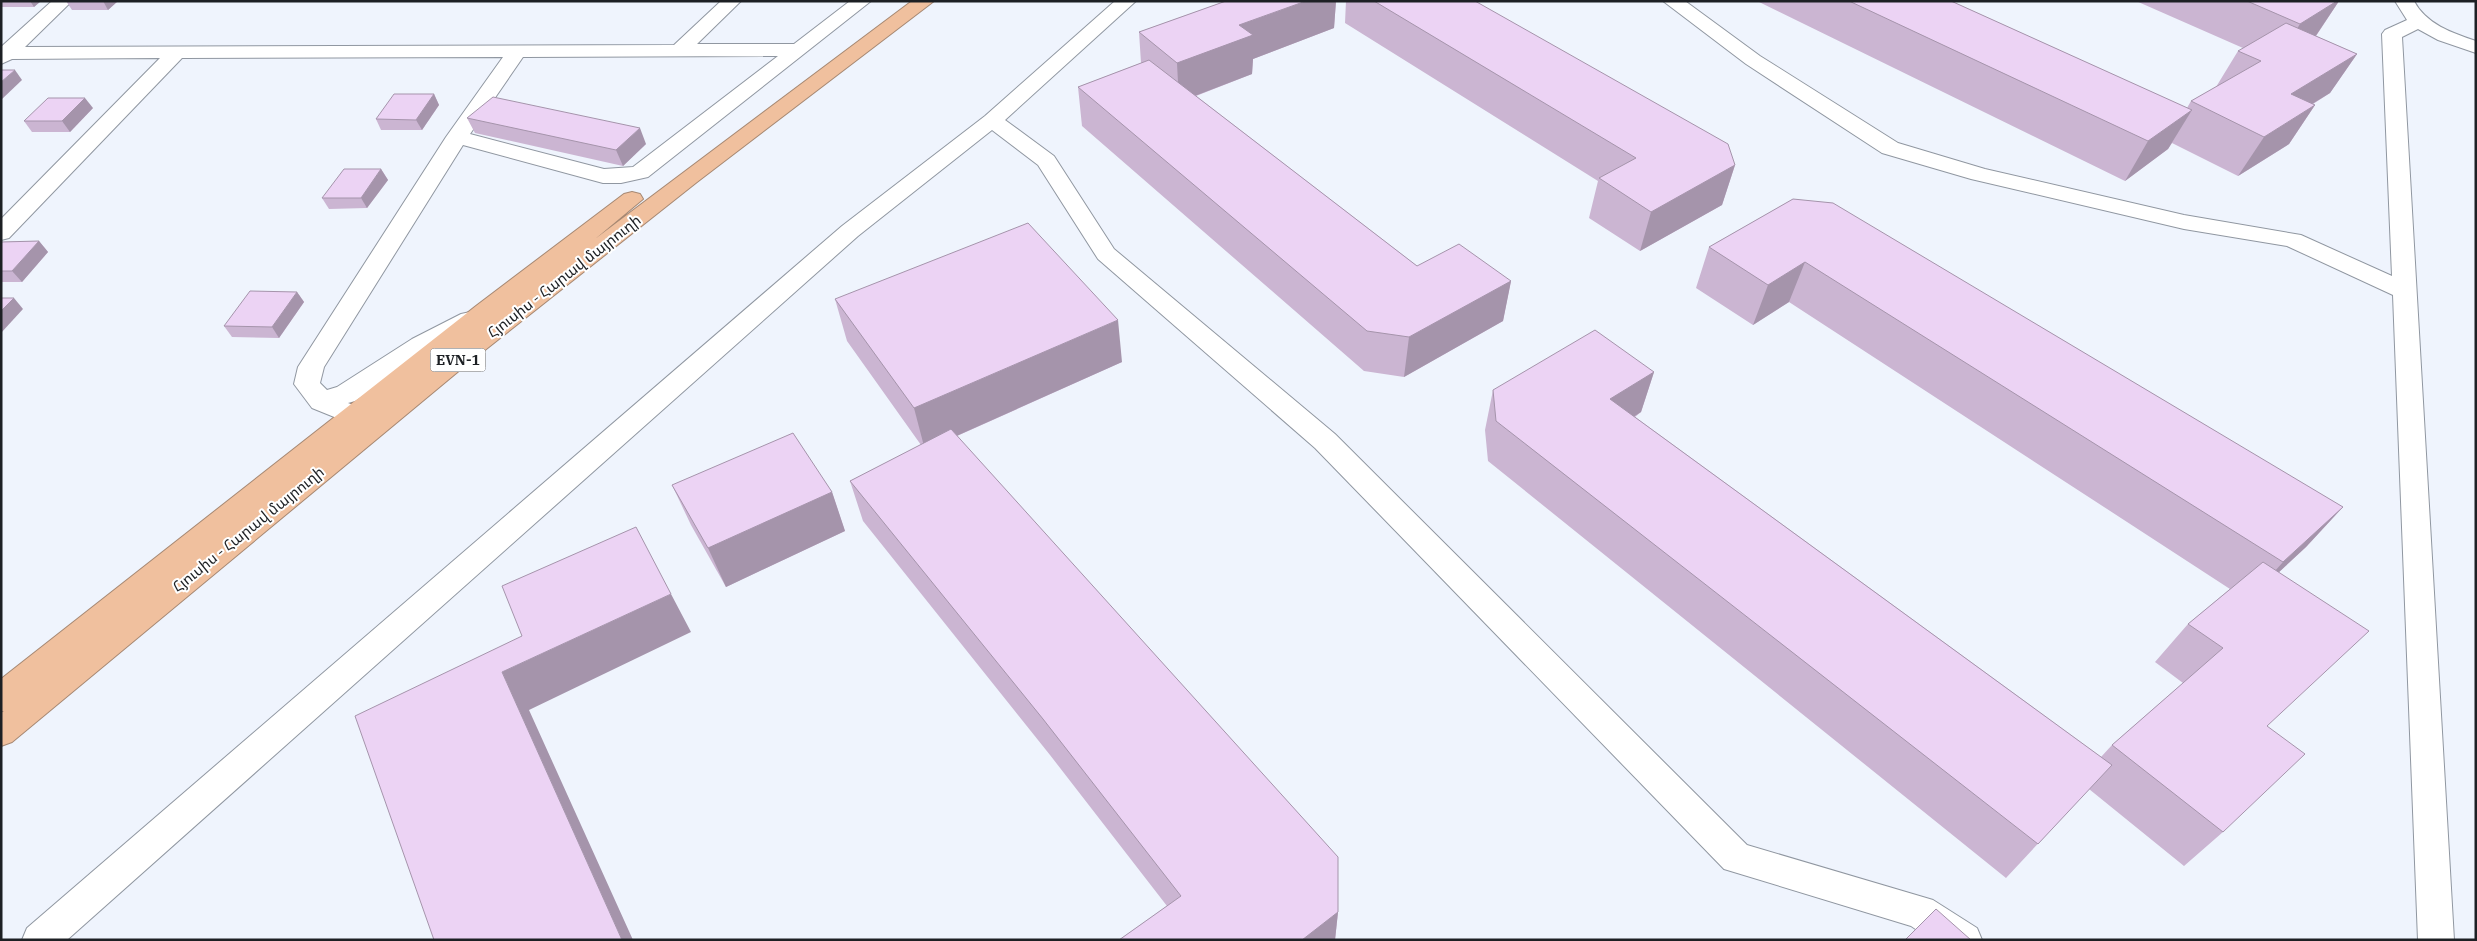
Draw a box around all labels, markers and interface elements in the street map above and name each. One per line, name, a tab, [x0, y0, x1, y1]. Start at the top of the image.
street label: Հյուսիս - Հարավ մայրուղի	[483, 210, 645, 342]
road number: EVN-1	[430, 348, 486, 372]
street label: Հյուսիս - Հարավ մայրուղի	[168, 462, 328, 596]

